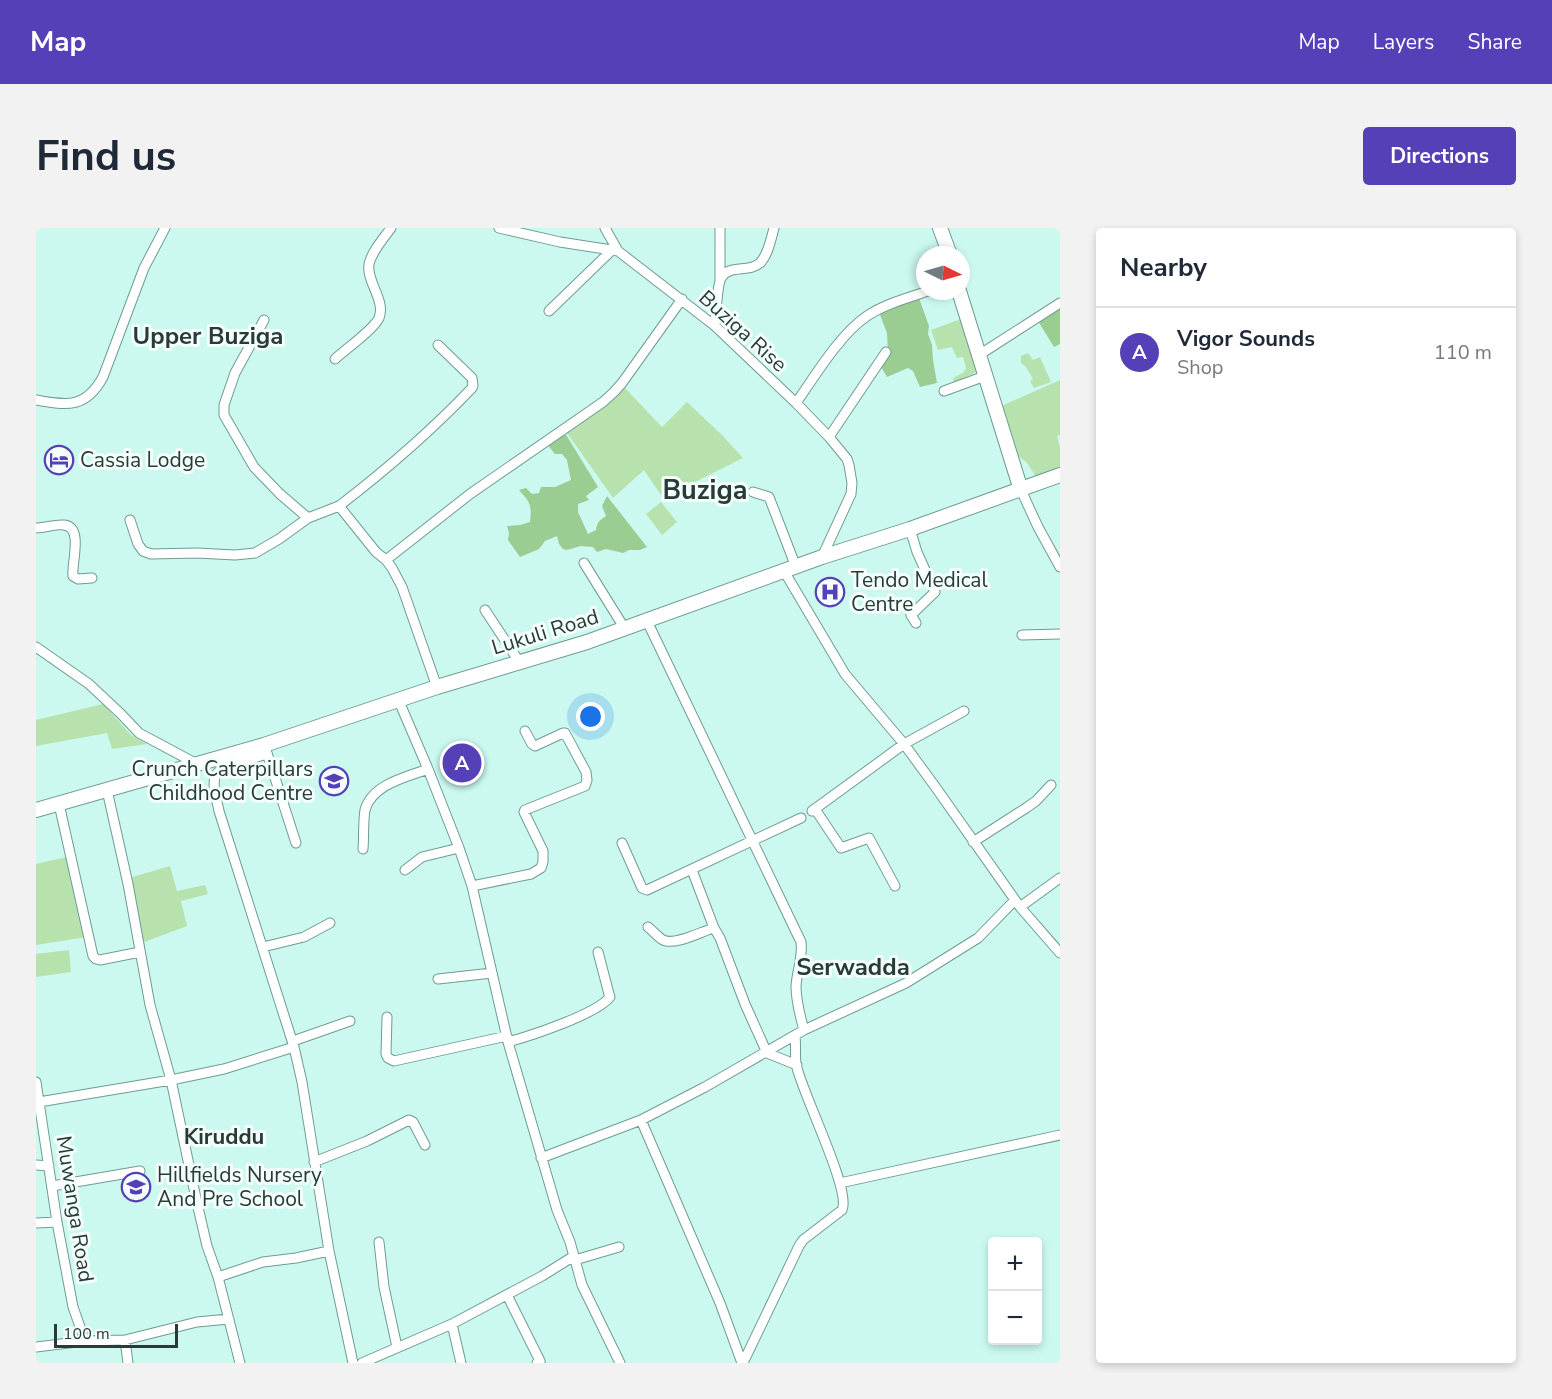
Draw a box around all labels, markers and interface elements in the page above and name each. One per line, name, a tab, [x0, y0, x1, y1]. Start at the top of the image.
text: Map	[30, 23, 86, 61]
text: Map	[1298, 28, 1340, 56]
text: Layers	[1373, 28, 1434, 56]
text: Share	[1467, 28, 1522, 56]
button: Directions	[1363, 127, 1516, 185]
text: Find us	[36, 128, 176, 185]
north arrow	[916, 246, 970, 300]
text: Nearby	[1120, 250, 1207, 285]
street label: Buziga Rise	[693, 284, 793, 378]
district label: Upper Buziga	[133, 320, 283, 352]
text: Vigor Sounds	[1177, 324, 1315, 354]
text: A	[1132, 339, 1147, 366]
text: 110 m	[1434, 339, 1492, 366]
text: Shop	[1177, 354, 1223, 381]
hotel icon: Cassia Lodge	[43, 444, 75, 476]
place label: Cassia Lodge	[80, 446, 205, 474]
district label: Buziga	[663, 472, 747, 509]
place label: Tendo Medical Centre	[851, 566, 988, 618]
hospital icon: Tendo Medical Centre	[814, 576, 846, 608]
street label: Lukuli Road	[488, 602, 602, 662]
your location	[576, 702, 605, 731]
pin: A	[442, 740, 482, 786]
place label: Crunch Caterpillars Childhood Centre	[132, 755, 313, 807]
school or university icon: Crunch Caterpillars Childhood Centre	[318, 765, 350, 797]
district label: Serwadda	[796, 951, 910, 983]
district label: Kiruddu	[184, 1122, 264, 1152]
street label: Muwanga Road	[50, 1134, 100, 1284]
place label: Hillfields Nursery And Pre School	[157, 1161, 322, 1213]
school or university icon: Hillfields Nursery And Pre School	[120, 1171, 152, 1203]
map controls	[988, 1237, 1042, 1345]
button: +	[988, 1237, 1042, 1291]
button: −	[988, 1291, 1042, 1345]
scale bar	[54, 1321, 178, 1348]
text: 100 m	[63, 1323, 110, 1345]

